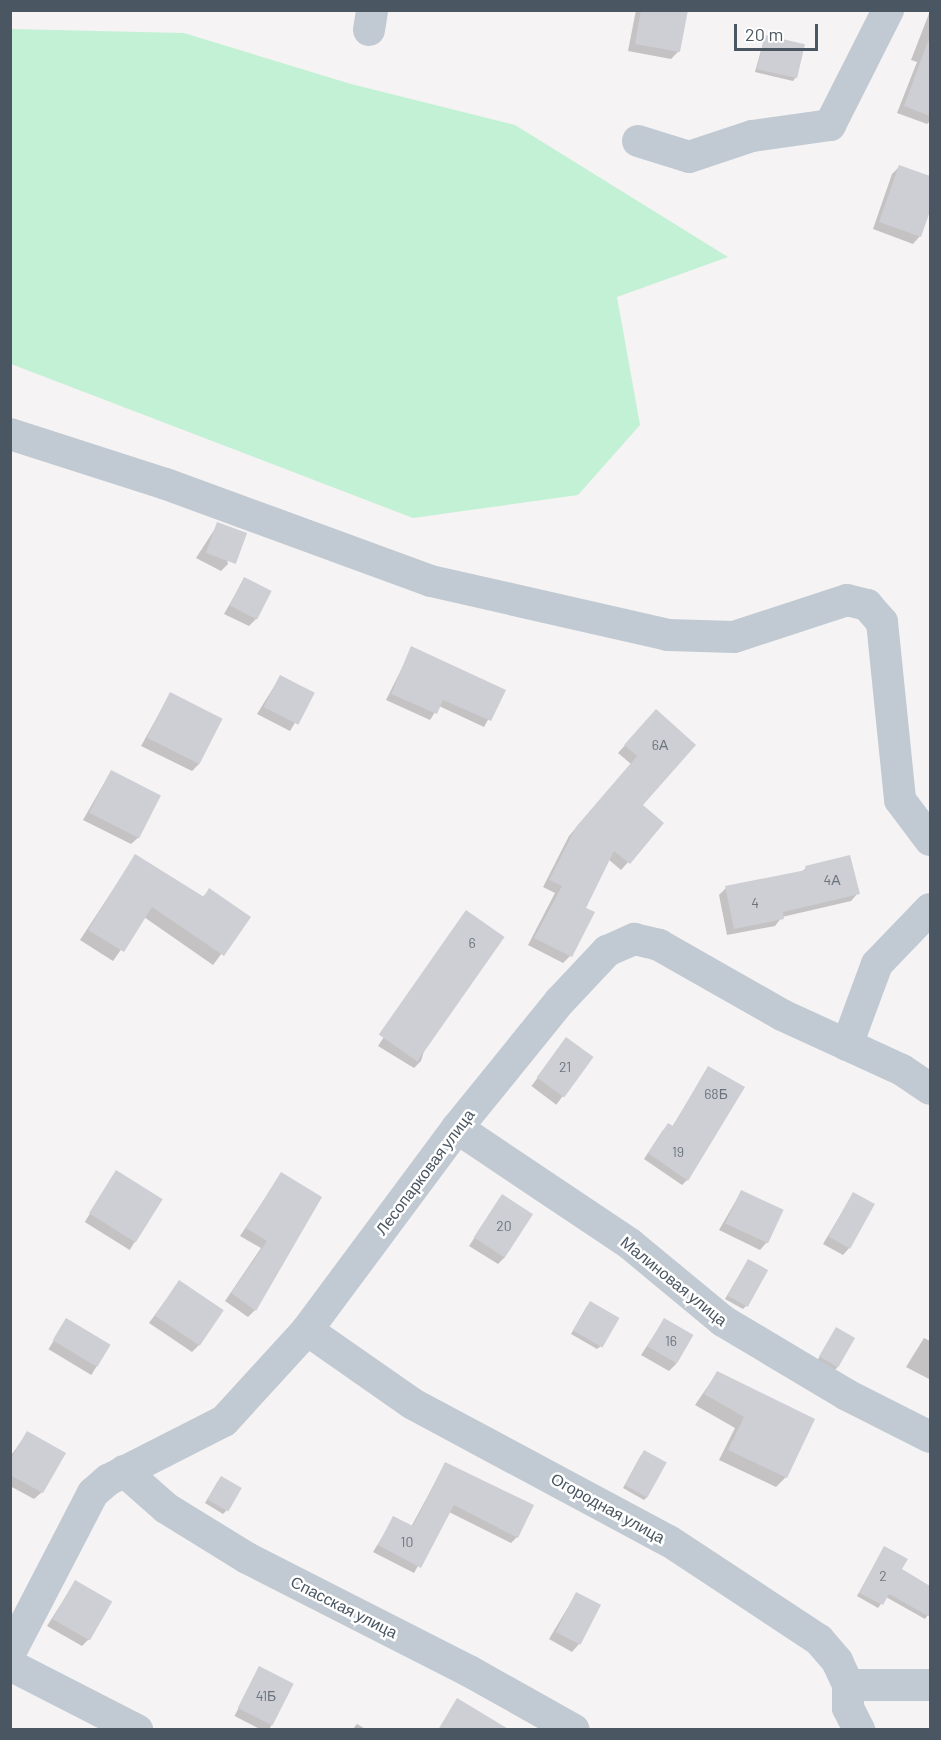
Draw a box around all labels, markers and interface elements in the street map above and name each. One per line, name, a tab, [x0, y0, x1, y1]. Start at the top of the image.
scale bar	[737, 12, 821, 50]
text: 20 m	[745, 23, 783, 45]
house number: 6А	[652, 737, 668, 753]
house number: 4А	[823, 872, 841, 888]
house number: 4	[751, 895, 759, 911]
house number: 6	[468, 935, 476, 951]
house number: 21	[559, 1059, 571, 1075]
house number: 68Б	[704, 1086, 728, 1102]
street label: Лесопарковая улица	[372, 1105, 478, 1239]
house number: 19	[672, 1144, 684, 1160]
house number: 20	[496, 1218, 512, 1234]
street label: Малиновая улица	[617, 1232, 731, 1330]
house number: 16	[665, 1333, 677, 1349]
street label: Огородная улица	[548, 1469, 668, 1547]
house number: 10	[401, 1534, 413, 1550]
house number: 2	[879, 1568, 887, 1584]
street label: Спасская улица	[287, 1572, 401, 1642]
house number: 41Б	[256, 1688, 276, 1704]

